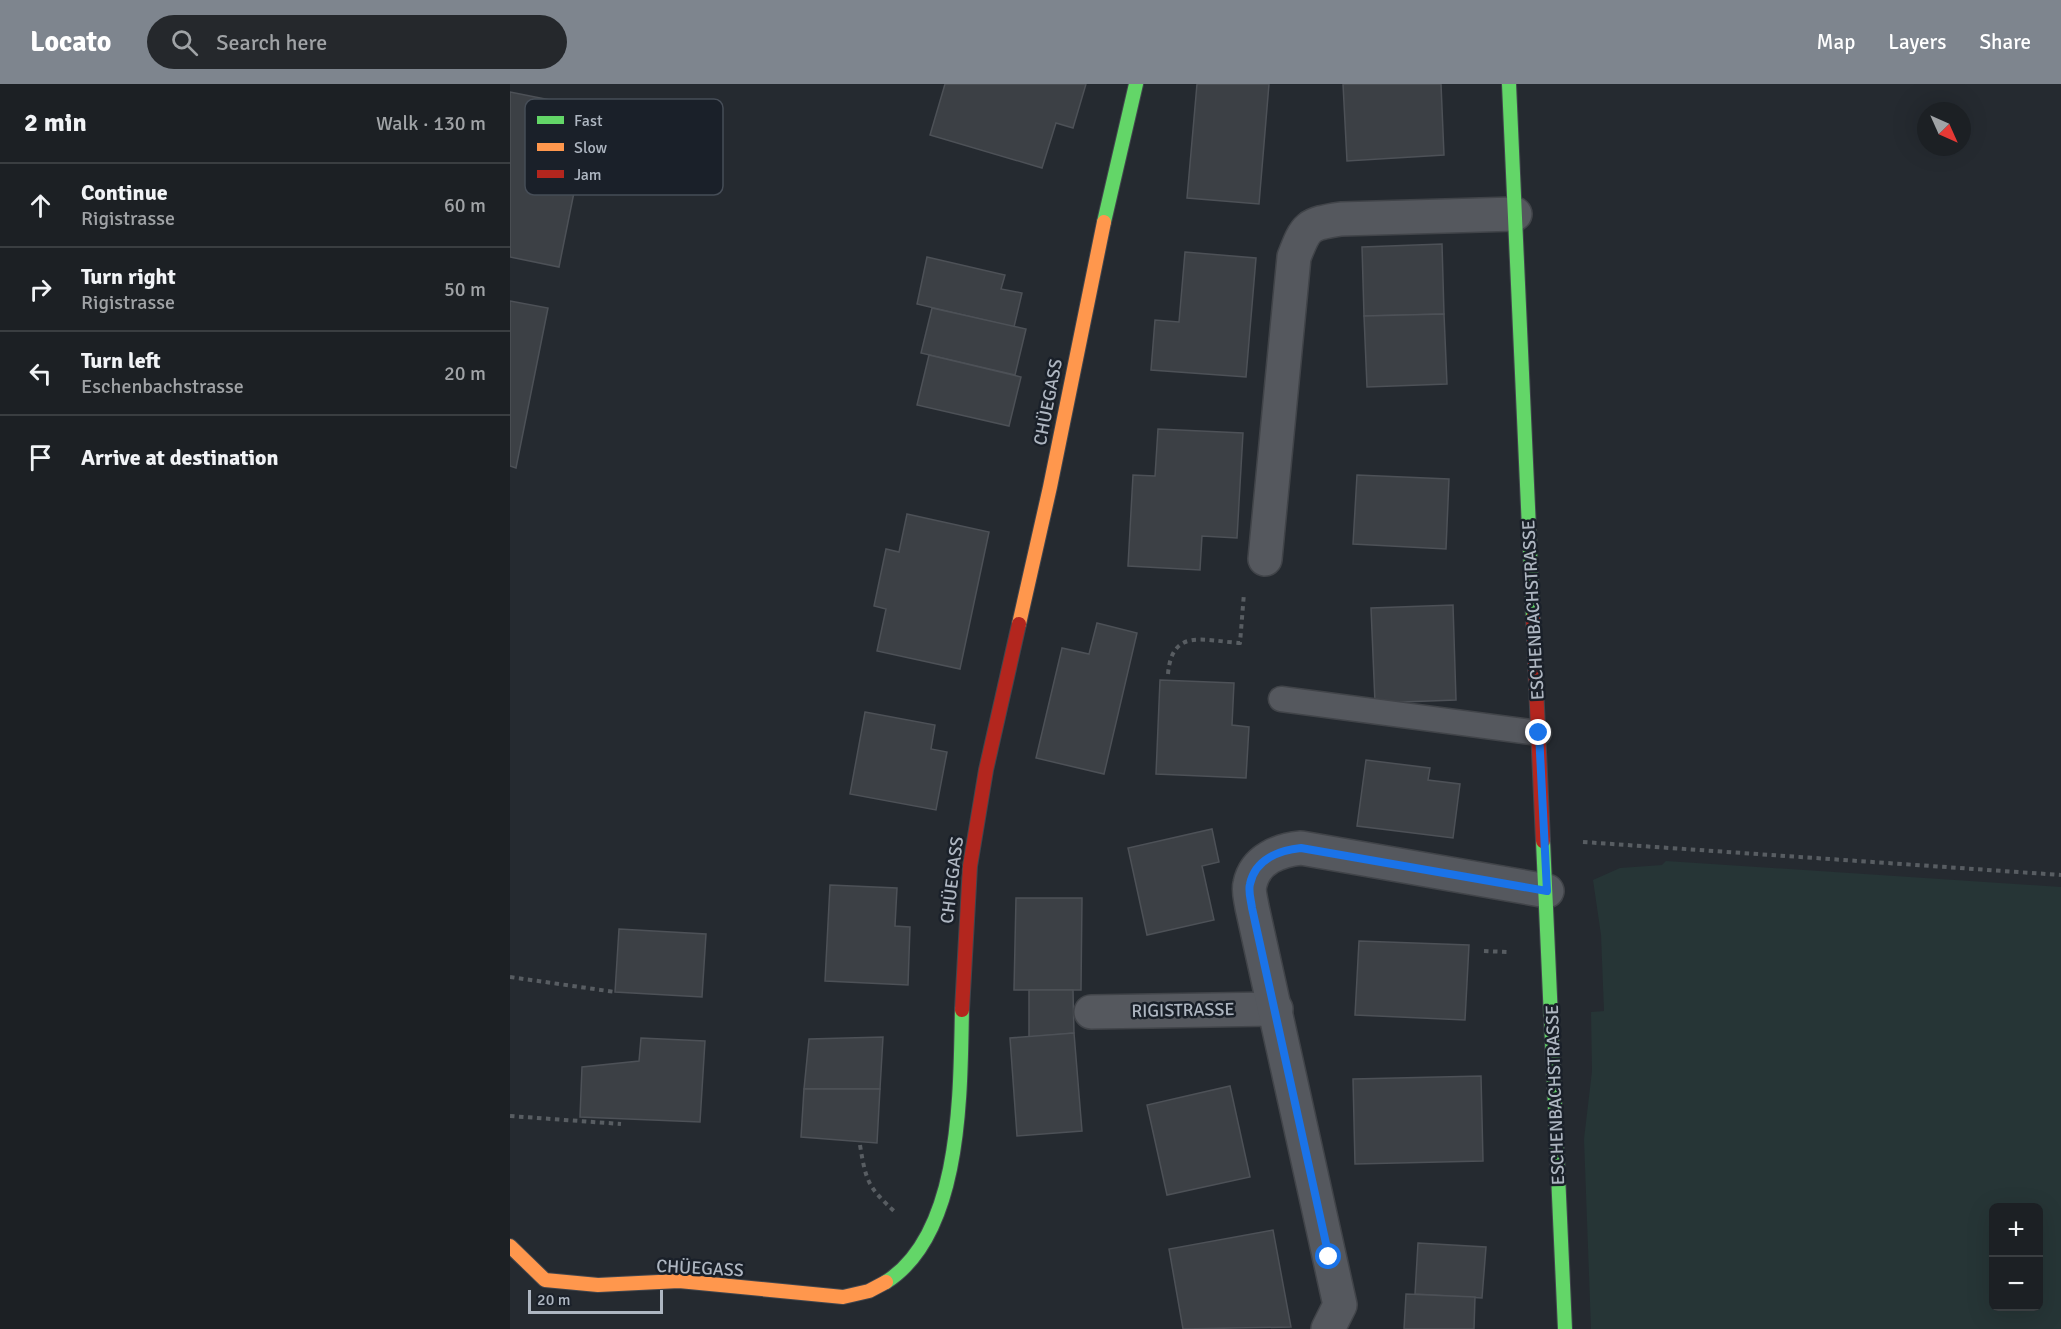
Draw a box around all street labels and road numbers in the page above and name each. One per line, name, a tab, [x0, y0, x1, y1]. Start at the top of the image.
street label: CHÜEGASS	[1029, 357, 1067, 447]
street label: ESCHENBACHSTRASSE	[1517, 519, 1549, 701]
street label: CHÜEGASS	[936, 835, 968, 925]
street label: RIGISTRASSE	[1131, 998, 1235, 1022]
street label: ESCHENBACHSTRASSE	[1541, 1004, 1569, 1186]
street label: CHÜEGASS	[656, 1255, 744, 1281]

